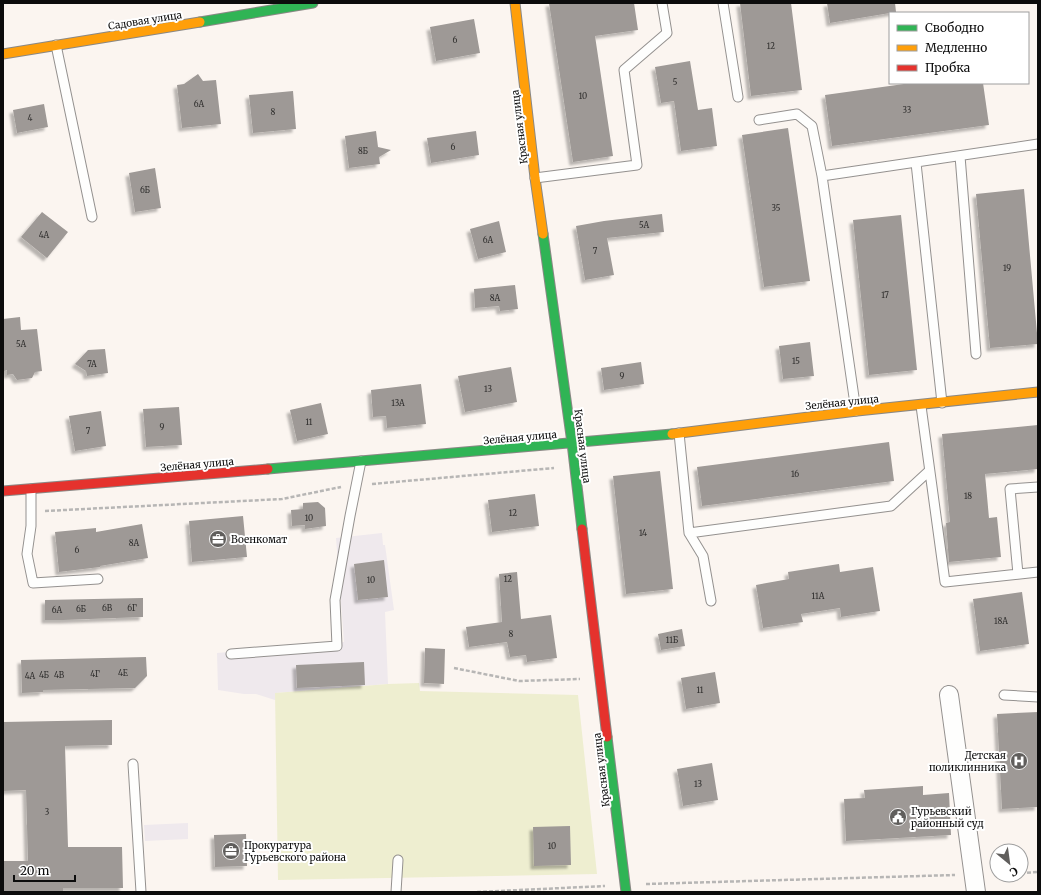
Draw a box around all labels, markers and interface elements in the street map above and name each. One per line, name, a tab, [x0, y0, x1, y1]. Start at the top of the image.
street label: Садовая улица	[107, 8, 183, 33]
legend	[889, 12, 1029, 84]
text: Свободно	[925, 20, 984, 35]
house number: 6	[453, 35, 458, 45]
text: Медленно	[925, 40, 987, 55]
house number: 12	[767, 41, 775, 51]
text: Пробка	[925, 60, 971, 75]
house number: 5	[673, 77, 678, 87]
street label: Красная улица	[508, 88, 531, 165]
house number: 10	[579, 91, 587, 101]
house number: 6А	[194, 99, 205, 109]
house number: 33	[903, 105, 912, 115]
house number: 8	[271, 107, 276, 117]
house number: 4	[28, 113, 33, 123]
house number: 6	[451, 142, 456, 152]
house number: 8Б	[358, 146, 369, 156]
house number: 6Б	[140, 185, 151, 195]
house number: 35	[772, 203, 781, 213]
house number: 5А	[639, 220, 649, 230]
house number: 4А	[39, 230, 50, 240]
house number: 6А	[483, 235, 494, 245]
house number: 7	[593, 246, 598, 256]
house number: 19	[1003, 263, 1011, 273]
house number: 17	[881, 290, 889, 300]
house number: 8А	[490, 293, 501, 303]
house number: 5А	[16, 339, 26, 349]
house number: 15	[792, 356, 800, 366]
house number: 7А	[87, 359, 97, 369]
house number: 9	[620, 371, 625, 381]
house number: 13	[484, 384, 492, 394]
street label: Зелёная улица	[805, 392, 880, 413]
house number: 13А	[391, 398, 405, 408]
street label: Красная улица	[571, 408, 594, 485]
house number: 11	[306, 417, 313, 427]
house number: 9	[160, 422, 165, 432]
house number: 7	[86, 426, 91, 436]
street label: Зелёная улица	[483, 428, 558, 447]
street label: Зелёная улица	[160, 455, 235, 474]
house number: 16	[791, 469, 799, 479]
house number: 18	[964, 491, 972, 501]
house number: 12	[509, 508, 517, 518]
house number: 10	[305, 513, 313, 523]
house number: 14	[639, 528, 647, 538]
office icon: Военкомат	[208, 529, 228, 549]
place label: Военкомат	[231, 533, 287, 546]
house number: 8А	[129, 538, 140, 548]
house number: 6	[75, 545, 80, 555]
house number: 12	[504, 574, 512, 584]
house number: 10	[367, 575, 375, 585]
house number: 11А	[812, 591, 825, 601]
house number: 6В	[102, 603, 113, 613]
house number: 6Г	[127, 603, 137, 613]
house number: 6Б	[76, 604, 87, 614]
house number: 6А	[52, 605, 63, 615]
house number: 18А	[994, 616, 1008, 626]
house number: 8	[509, 629, 514, 639]
house number: 11Б	[666, 635, 679, 645]
house number: 4Е	[118, 668, 129, 678]
house number: 4Г	[90, 669, 100, 679]
house number: 4Б	[39, 670, 50, 680]
house number: 4В	[54, 670, 65, 680]
house number: 4А	[25, 671, 36, 681]
house number: 11	[697, 685, 704, 695]
street label: Красная улица	[590, 731, 613, 808]
place label: Детская поликлинника	[929, 749, 1007, 774]
hospital icon: Детская поликлинника	[1009, 751, 1029, 771]
house number: 13	[694, 779, 702, 789]
place label: Гурьевский районный суд	[911, 805, 984, 830]
house number: 3	[45, 807, 50, 817]
public building icon: Гурьевский районный суд	[888, 807, 908, 827]
place label: Прокуратура Гурьевского района	[244, 839, 347, 864]
office icon: Прокуратура Гурьевского района	[221, 841, 241, 861]
house number: 10	[548, 841, 556, 851]
north arrow	[989, 843, 1029, 883]
scale bar	[14, 857, 75, 883]
text: 20 m	[20, 863, 49, 878]
text: С	[1007, 864, 1020, 880]

